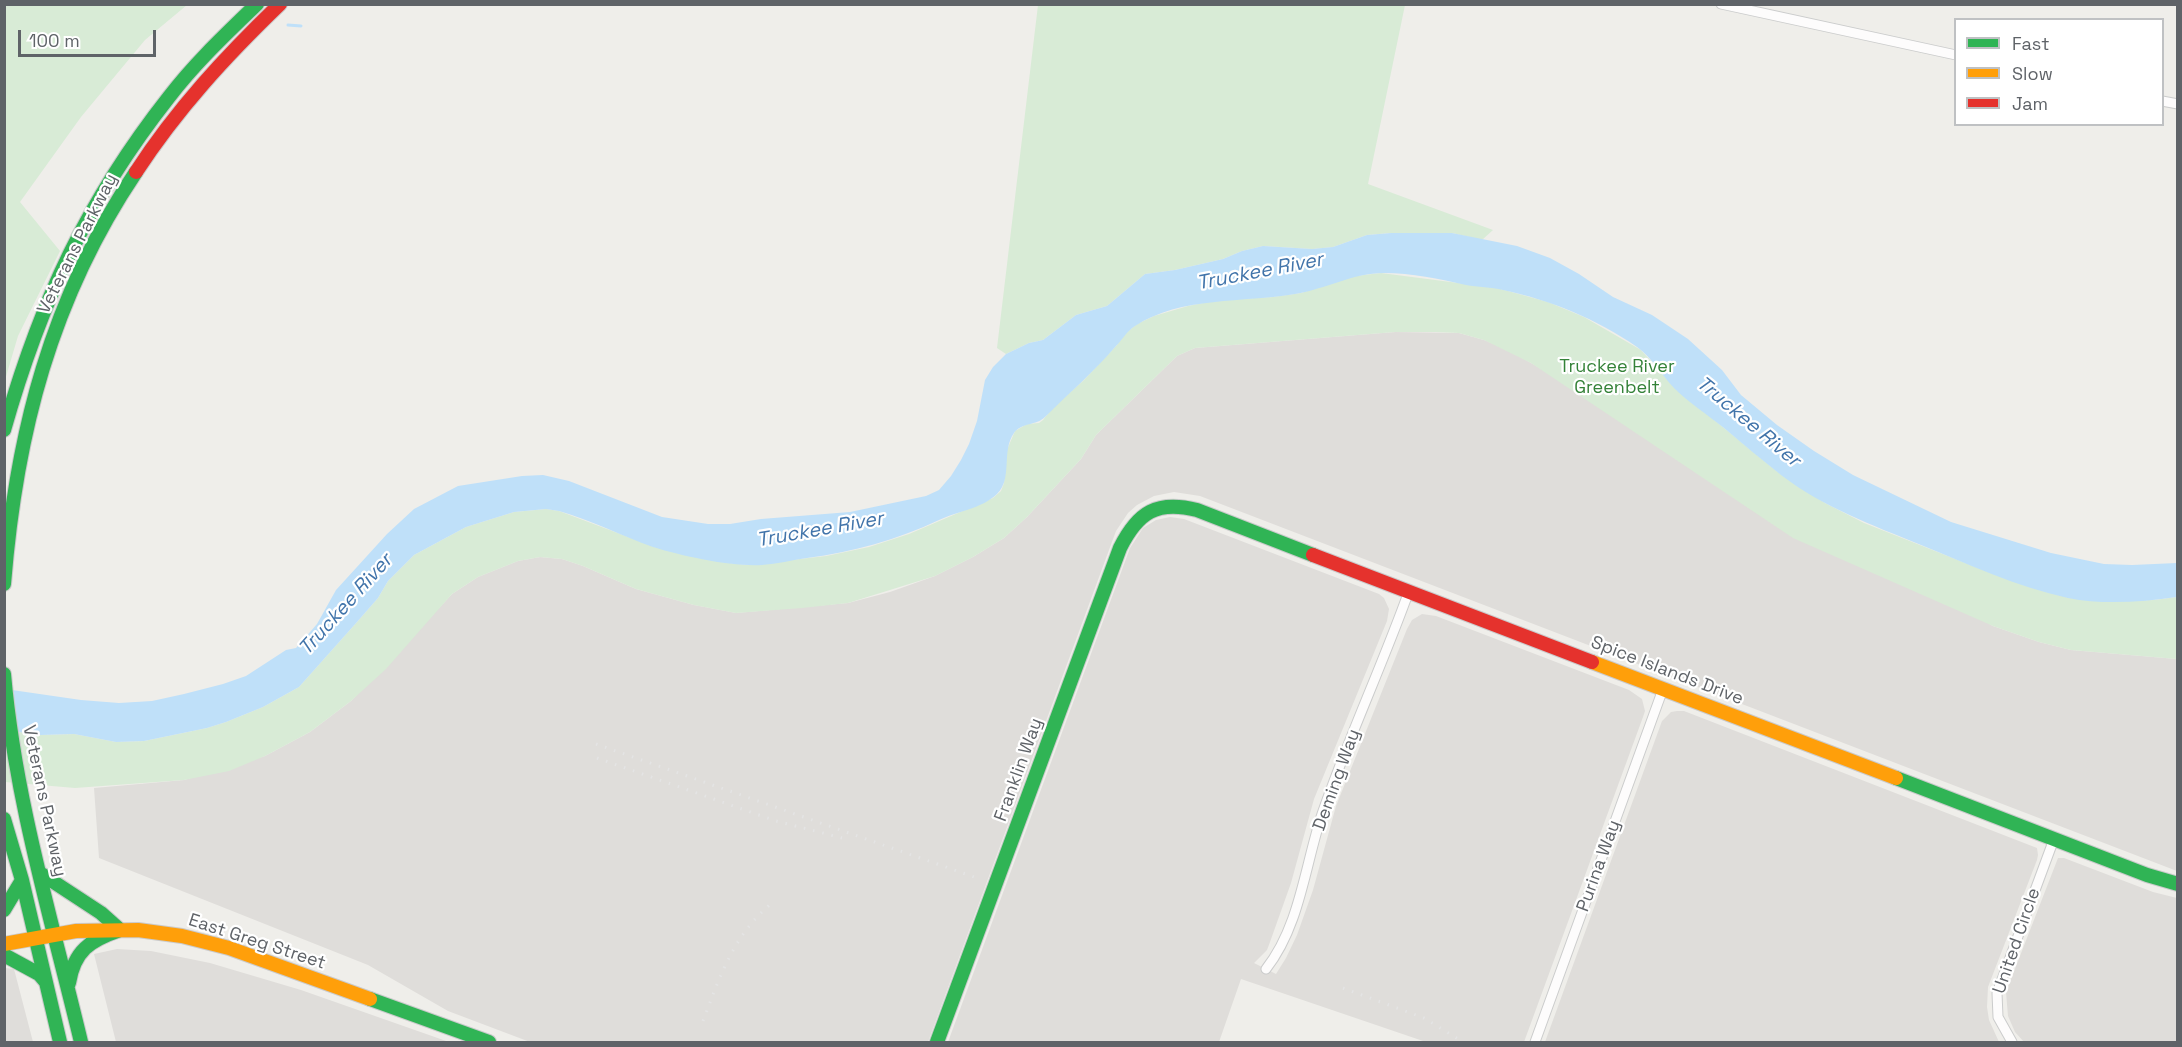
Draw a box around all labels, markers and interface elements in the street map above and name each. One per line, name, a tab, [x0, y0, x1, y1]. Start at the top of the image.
scale bar	[21, 18, 159, 56]
legend	[1954, 18, 2164, 126]
text: 100 m	[29, 29, 80, 52]
text: Fast	[2012, 32, 2049, 55]
text: Slow	[2012, 62, 2053, 85]
text: Jam	[2012, 92, 2048, 115]
street label: Veterans Parkway	[33, 170, 123, 318]
water label: Truckee River	[1195, 248, 1325, 296]
park label: Truckee River Greenbelt	[1559, 356, 1675, 398]
water label: Truckee River	[1691, 372, 1805, 472]
water label: Truckee River	[755, 507, 885, 553]
water label: Truckee River	[294, 549, 398, 661]
street label: Spice Islands Drive	[1588, 632, 1746, 710]
street label: Franklin Way	[990, 715, 1048, 825]
street label: Veterans Parkway	[17, 723, 71, 879]
street label: Deming Way	[1309, 726, 1365, 834]
street label: Purina Way	[1572, 817, 1626, 915]
street label: United Circle	[1989, 885, 2045, 997]
street label: East Greg Street	[186, 910, 328, 974]

